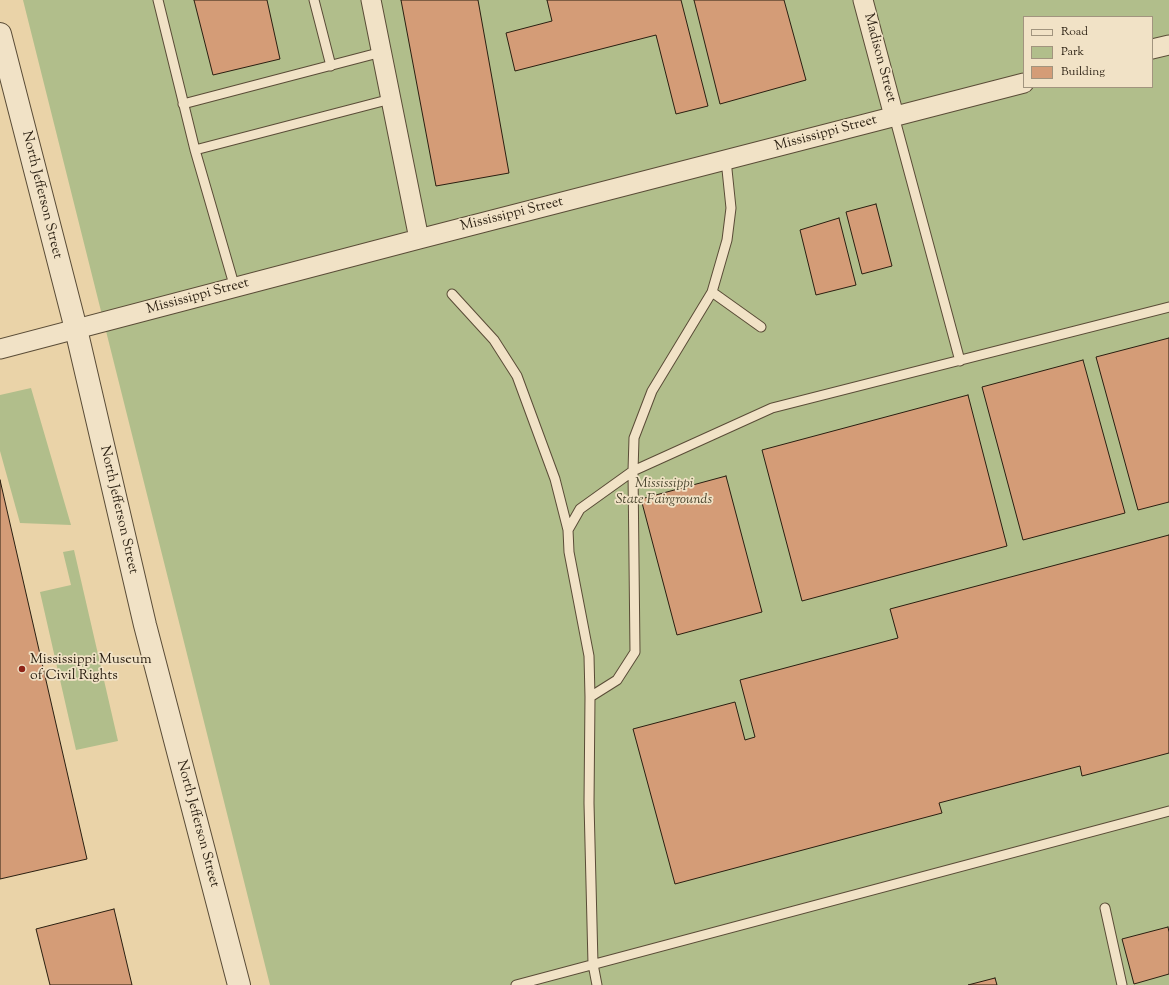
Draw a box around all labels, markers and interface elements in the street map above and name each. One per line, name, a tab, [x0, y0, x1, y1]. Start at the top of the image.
street label: Madison Street	[859, 12, 899, 104]
legend	[1023, 16, 1153, 88]
text: Road	[1061, 23, 1088, 41]
text: Park	[1061, 43, 1084, 61]
text: Building	[1061, 63, 1105, 81]
street label: Mississippi Street	[773, 112, 879, 156]
street label: North Jefferson Street	[17, 129, 65, 261]
street label: Mississippi Street	[459, 194, 565, 236]
street label: Mississippi Street	[145, 275, 251, 319]
street label: North Jefferson Street	[95, 444, 141, 576]
park label: Mississippi State Fairgrounds	[616, 477, 712, 510]
place label: Mississippi Museum of Civil Rights	[30, 653, 151, 686]
marker: Mississippi Museum of Civil Rights	[17, 664, 27, 674]
street label: North Jefferson Street	[172, 759, 222, 889]

